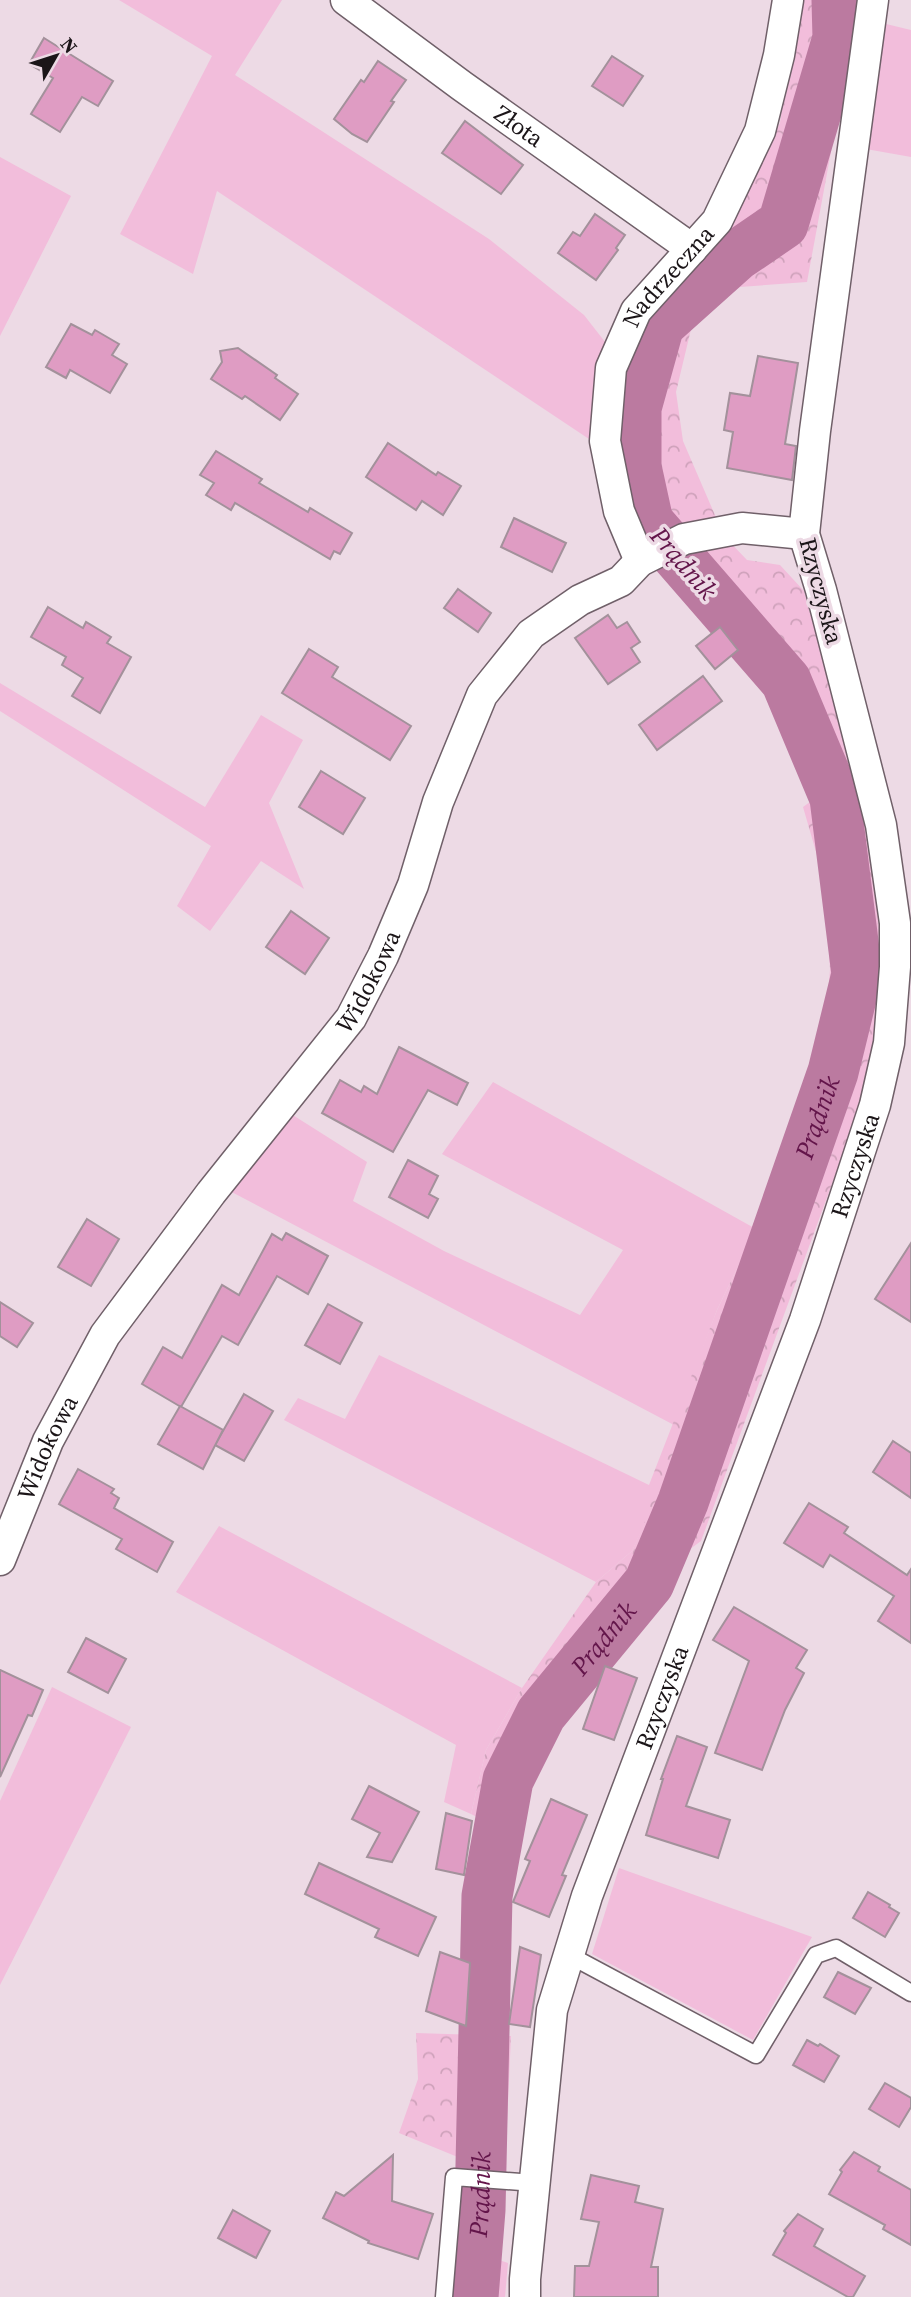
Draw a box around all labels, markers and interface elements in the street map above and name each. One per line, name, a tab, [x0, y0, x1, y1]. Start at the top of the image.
north arrow	[21, 21, 91, 91]
text: N	[55, 32, 84, 59]
street label: Złota	[488, 97, 551, 155]
street label: Nadrzeczna	[614, 217, 722, 332]
water label: Prądnik	[642, 518, 726, 608]
street label: Rzyczyska	[791, 534, 852, 648]
street label: Widokowa	[328, 924, 408, 1041]
water label: Prądnik	[786, 1070, 849, 1165]
street label: Rzyczyska	[822, 1108, 888, 1222]
street label: Widokowa	[9, 1388, 86, 1505]
water label: Prądnik	[561, 1593, 645, 1684]
street label: Rzyczyska	[627, 1640, 697, 1754]
water label: Prądnik	[460, 2150, 499, 2240]

